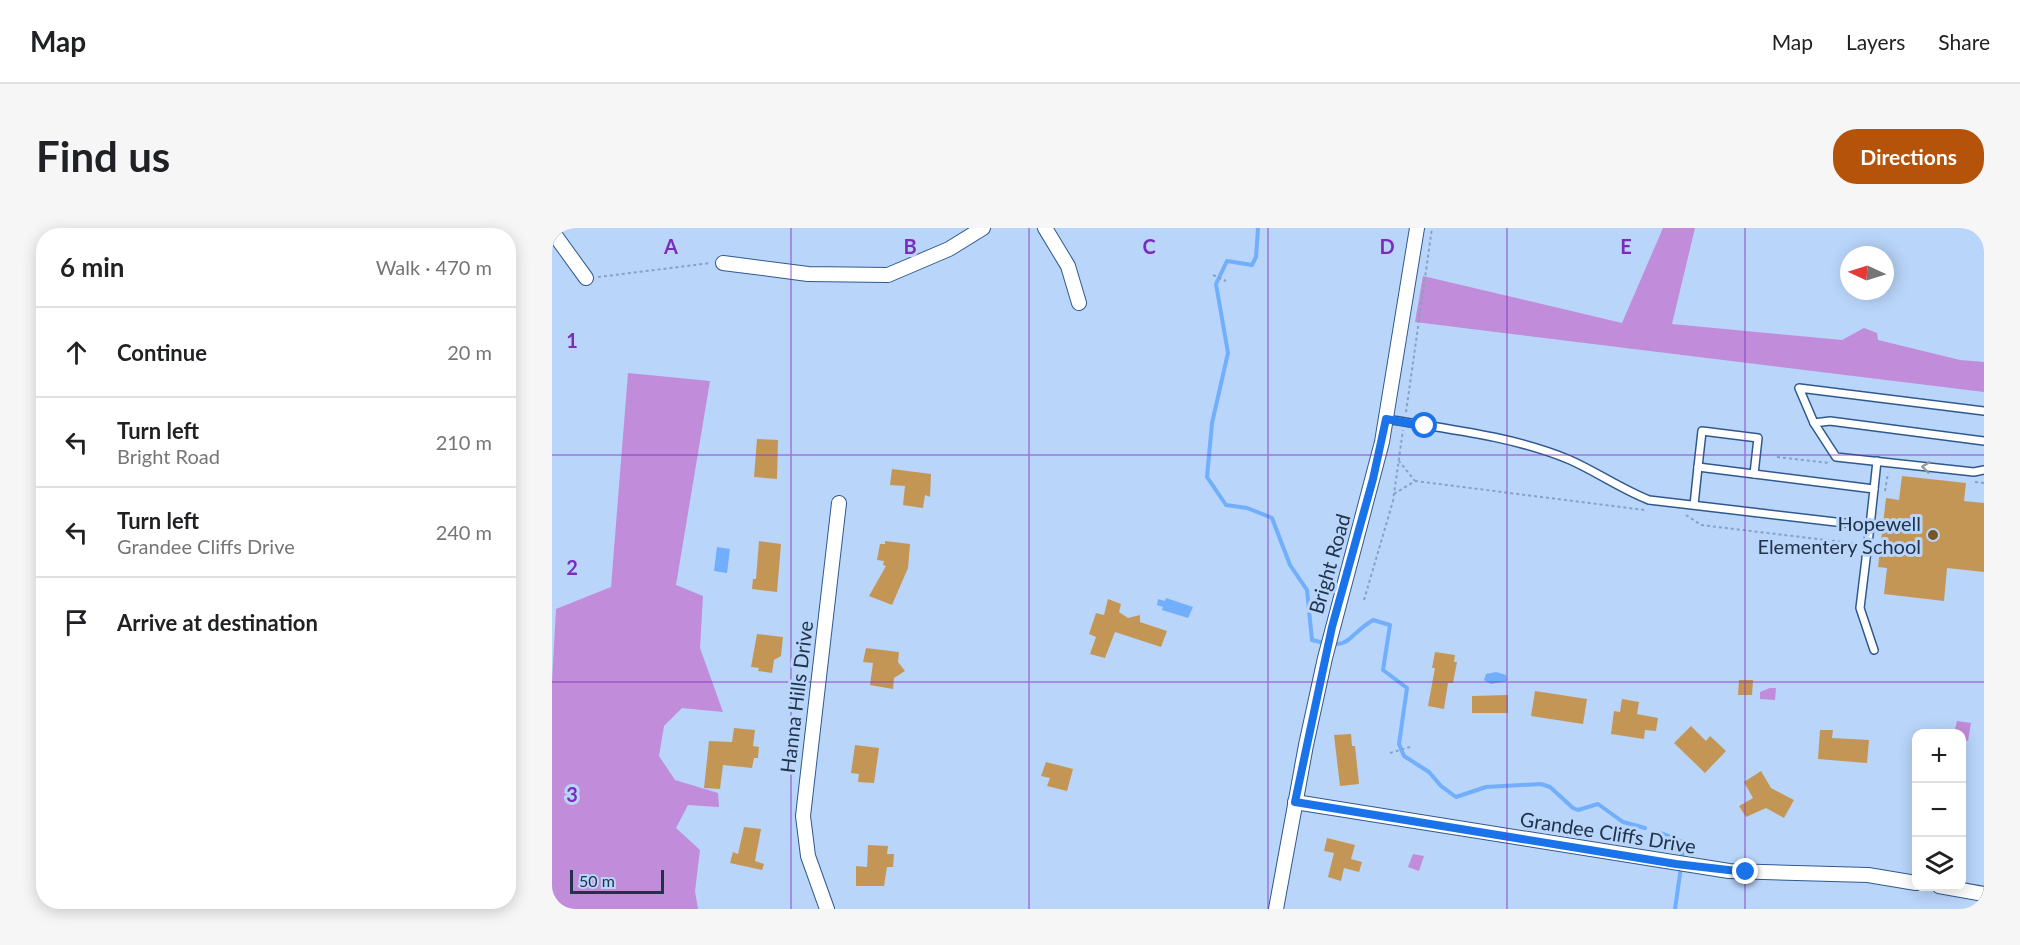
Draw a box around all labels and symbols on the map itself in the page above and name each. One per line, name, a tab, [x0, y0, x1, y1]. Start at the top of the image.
text: A	[663, 234, 678, 258]
text: B	[903, 234, 917, 258]
text: C	[1142, 234, 1156, 258]
text: D	[1379, 234, 1395, 258]
text: E	[1620, 234, 1632, 258]
north arrow	[1840, 246, 1894, 300]
text: 1	[566, 328, 578, 352]
route start	[1411, 412, 1437, 438]
one-way arrow	[1922, 461, 1931, 473]
street label: Bright Road	[1303, 511, 1355, 616]
place label: Hopewell Elementery School	[1757, 511, 1921, 558]
marker: Hopewell Elementery School	[1926, 528, 1940, 542]
text: 2	[566, 555, 578, 579]
street label: Hanna Hills Drive	[775, 619, 817, 774]
text: 3	[566, 782, 578, 806]
street label: Grandee Cliffs Drive	[1518, 806, 1698, 858]
route end	[1732, 858, 1758, 884]
scale bar	[570, 867, 664, 894]

